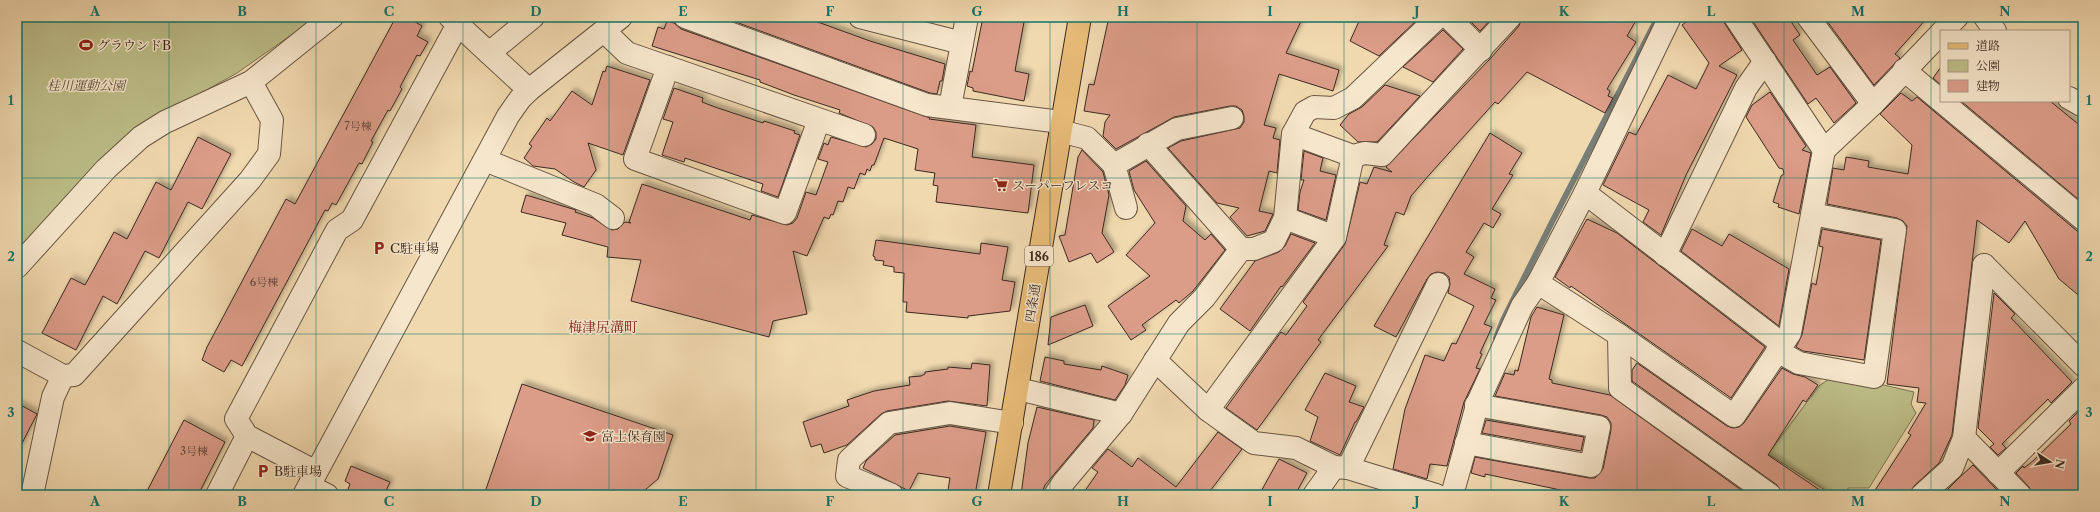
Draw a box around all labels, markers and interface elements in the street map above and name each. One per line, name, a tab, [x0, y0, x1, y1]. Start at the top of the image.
text: A	[89, 3, 101, 19]
text: B	[237, 3, 247, 19]
text: C	[384, 3, 394, 19]
text: D	[530, 3, 542, 19]
text: E	[678, 3, 688, 19]
text: F	[826, 3, 835, 19]
text: G	[971, 3, 983, 19]
text: H	[1117, 3, 1129, 19]
text: I	[1267, 3, 1273, 19]
text: J	[1412, 3, 1420, 19]
text: K	[1559, 3, 1570, 19]
text: L	[1707, 3, 1716, 19]
text: M	[1851, 3, 1865, 19]
text: N	[1999, 3, 2011, 19]
legend	[1940, 30, 2070, 102]
sports icon: グラウンドB	[78, 37, 94, 53]
place label: グラウンドB	[97, 37, 171, 53]
text: 道路	[1976, 38, 2000, 53]
text: 公園	[1976, 58, 2000, 73]
park label: 桂川運動公園	[47, 77, 127, 93]
text: 建物	[1976, 78, 2000, 93]
text: 1	[8, 92, 14, 108]
text: 1	[2086, 92, 2092, 108]
house number: 7号棟	[344, 119, 372, 133]
supermarket icon: スーパーフレスコ	[993, 177, 1009, 193]
place label: スーパーフレスコ	[1012, 177, 1113, 193]
parking icon: C駐車場	[371, 240, 387, 256]
place label: C駐車場	[390, 240, 439, 256]
road number: 186	[1025, 246, 1053, 266]
text: 2	[7, 248, 15, 264]
text: 2	[2085, 248, 2093, 264]
house number: 6号棟	[250, 275, 278, 289]
street label: 四条通	[1021, 282, 1043, 324]
district label: 梅津尻溝町	[568, 318, 638, 336]
text: 3	[7, 404, 15, 420]
text: 3	[2085, 404, 2093, 420]
school or university icon: 富士保育園	[582, 428, 598, 444]
place label: 富士保育園	[601, 428, 666, 444]
north arrow	[2030, 442, 2070, 482]
house number: 3号棟	[180, 444, 208, 458]
text: N	[2052, 458, 2068, 471]
parking icon: B駐車場	[255, 463, 271, 479]
place label: B駐車場	[274, 463, 322, 479]
text: A	[89, 493, 101, 509]
text: B	[237, 493, 247, 509]
text: C	[384, 493, 394, 509]
text: D	[530, 493, 542, 509]
text: E	[678, 493, 688, 509]
text: F	[826, 493, 835, 509]
text: G	[971, 493, 983, 509]
text: H	[1117, 493, 1129, 509]
text: I	[1267, 493, 1273, 509]
text: J	[1412, 493, 1420, 509]
text: K	[1559, 493, 1570, 509]
text: L	[1707, 493, 1716, 509]
text: M	[1851, 493, 1865, 509]
text: N	[1999, 493, 2011, 509]

